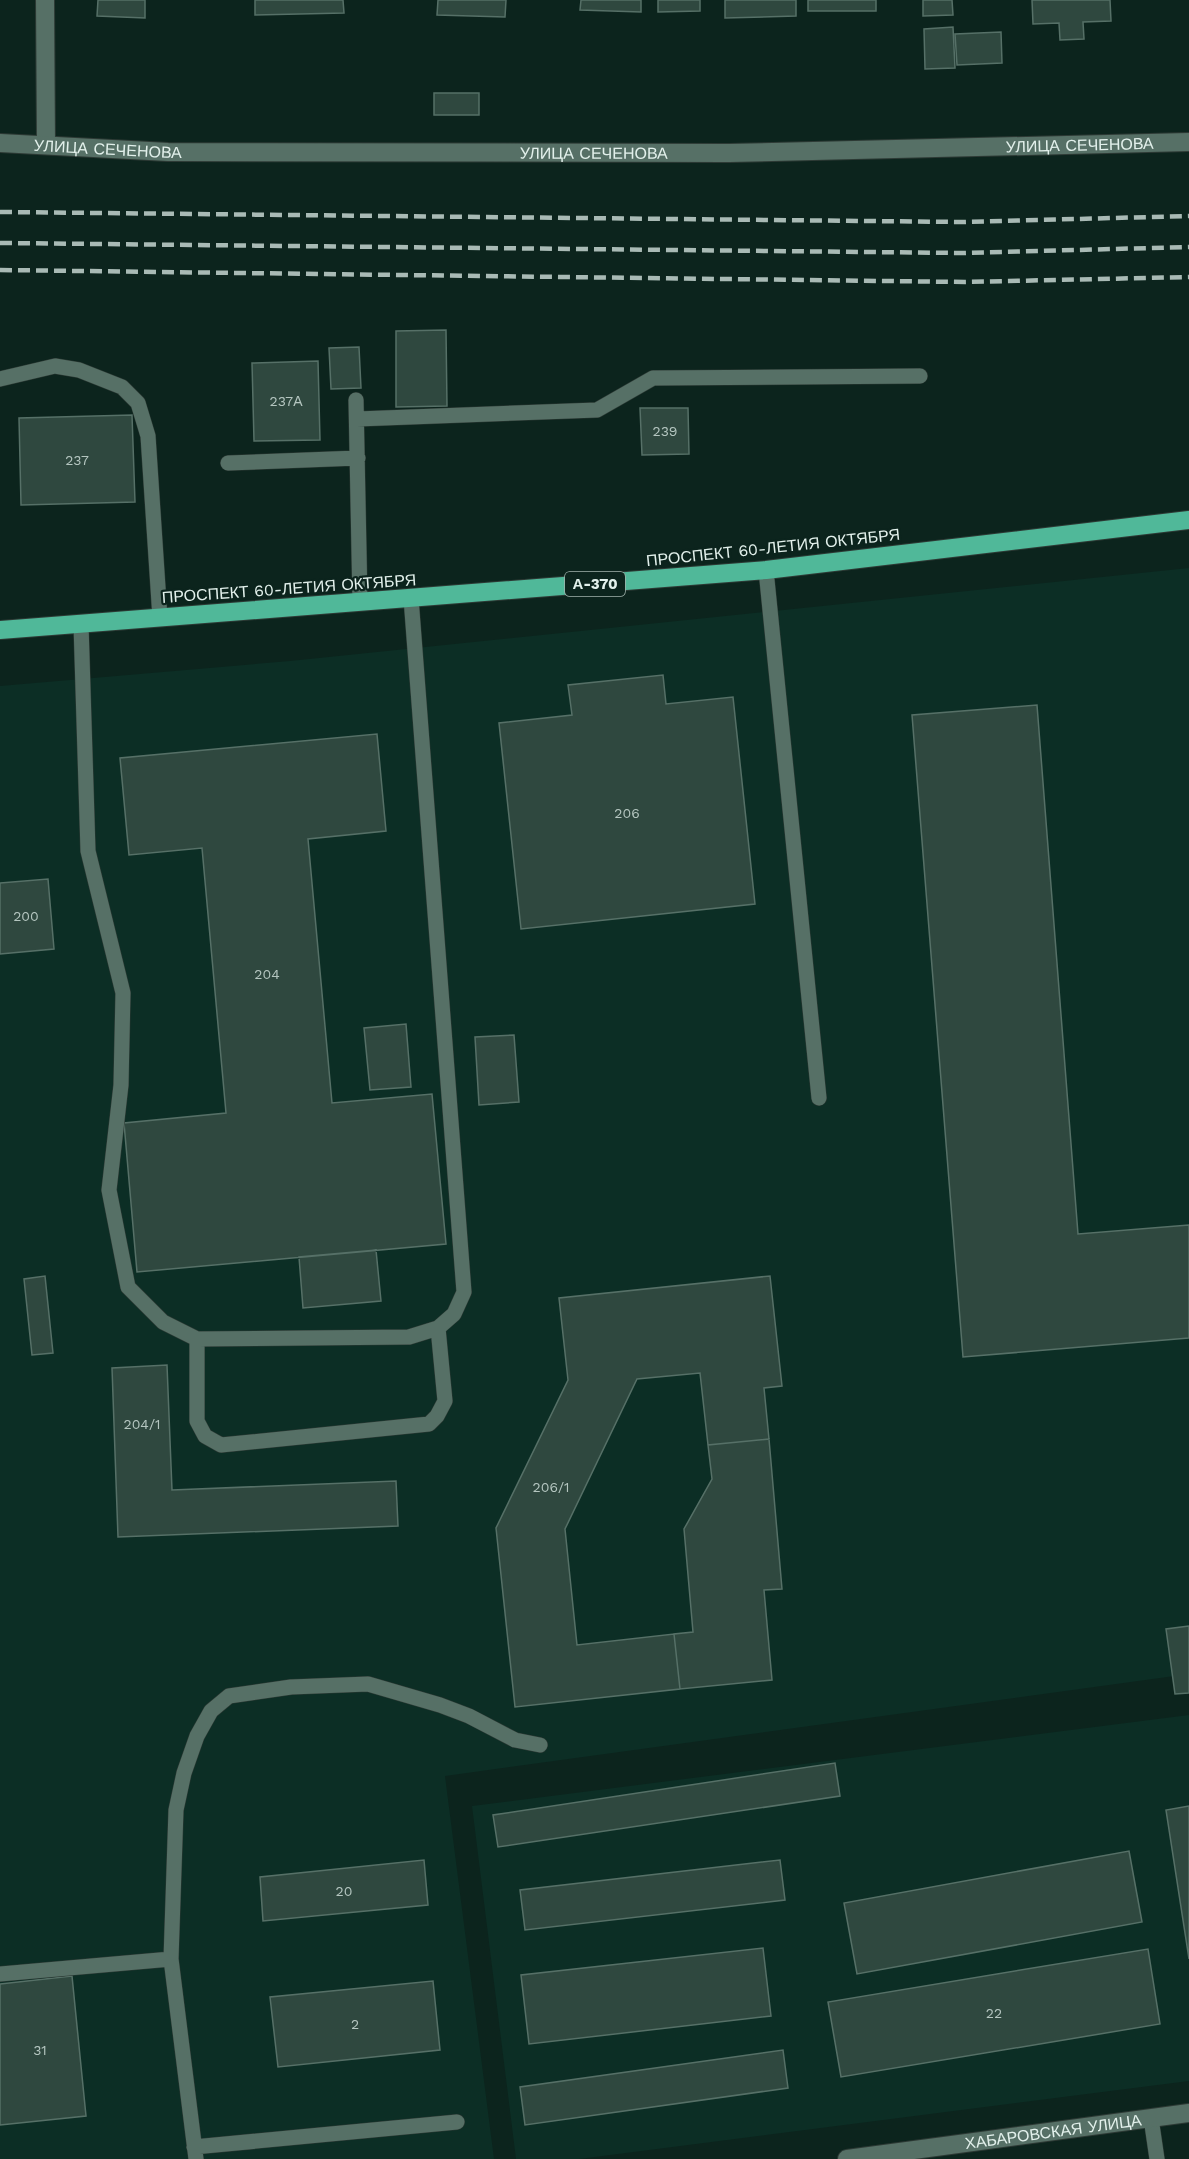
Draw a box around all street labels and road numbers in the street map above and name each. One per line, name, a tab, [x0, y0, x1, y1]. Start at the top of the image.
street label: УЛИЦА СЕЧЕНОВА	[1005, 134, 1154, 156]
street label: УЛИЦА СЕЧЕНОВА	[33, 136, 182, 162]
street label: УЛИЦА СЕЧЕНОВА	[520, 144, 668, 163]
street label: ПРОСПЕКТ 60-ЛЕТИЯ ОКТЯБРЯ	[645, 525, 901, 570]
street label: ПРОСПЕКТ 60-ЛЕТИЯ ОКТЯБРЯ	[161, 570, 417, 607]
road number: А-370	[565, 572, 625, 596]
street label: ХАБАРОВСКАЯ УЛИЦА	[964, 2110, 1143, 2153]

